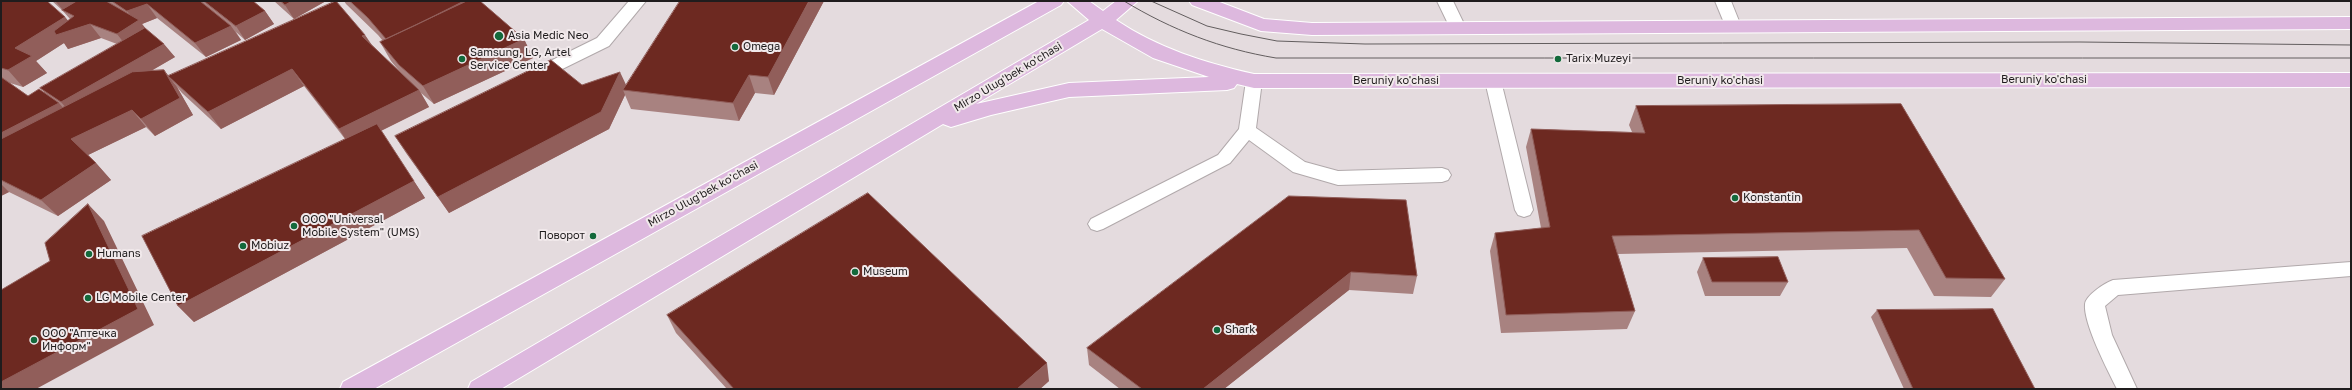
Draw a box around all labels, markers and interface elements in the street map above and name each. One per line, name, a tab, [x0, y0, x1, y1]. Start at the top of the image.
place label: Asia Medic Neo	[508, 29, 589, 43]
marker: Asia Medic Neo	[493, 30, 505, 42]
street label: Mirzo Ulug'bek ko'chasi	[952, 39, 1064, 115]
place label: Omega	[743, 40, 780, 54]
marker: Omega	[730, 42, 740, 52]
place label: Samsung, LG, Artel Service Center	[470, 46, 571, 72]
place label: Tarix Muzeyi	[1566, 52, 1631, 66]
marker: Samsung, LG, Artel Service Center	[457, 54, 467, 64]
marker: Tarix Muzeyi	[1553, 54, 1563, 64]
street label: Beruniy ko'chasi	[2001, 73, 2087, 87]
street label: Beruniy ko'chasi	[1353, 74, 1439, 88]
street label: Beruniy ko'chasi	[1677, 74, 1763, 88]
street label: Mirzo Ulug'bek ko'chasi	[646, 158, 760, 230]
place label: Konstantin	[1743, 191, 1801, 205]
marker: Konstantin	[1730, 193, 1740, 203]
place label: ООО "Universal Mobile System" (UMS)	[302, 213, 420, 239]
marker: ООО "Universal Mobile System" (UMS)	[289, 221, 299, 231]
place label: Поворот	[539, 229, 585, 243]
marker: Поворот	[588, 231, 598, 241]
place label: Mobiuz	[251, 239, 289, 253]
marker: Mobiuz	[238, 241, 248, 251]
place label: Humans	[97, 247, 141, 261]
marker: Humans	[84, 249, 94, 259]
place label: Museum	[863, 265, 908, 279]
marker: Museum	[850, 267, 860, 277]
place label: LG Mobile Center	[96, 291, 186, 305]
marker: LG Mobile Center	[83, 293, 93, 303]
place label: Shark	[1225, 323, 1256, 337]
marker: Shark	[1212, 325, 1222, 335]
place label: OOO "Аптечка Информ"	[42, 327, 117, 353]
marker: OOO "Аптечка Информ"	[29, 335, 39, 345]

